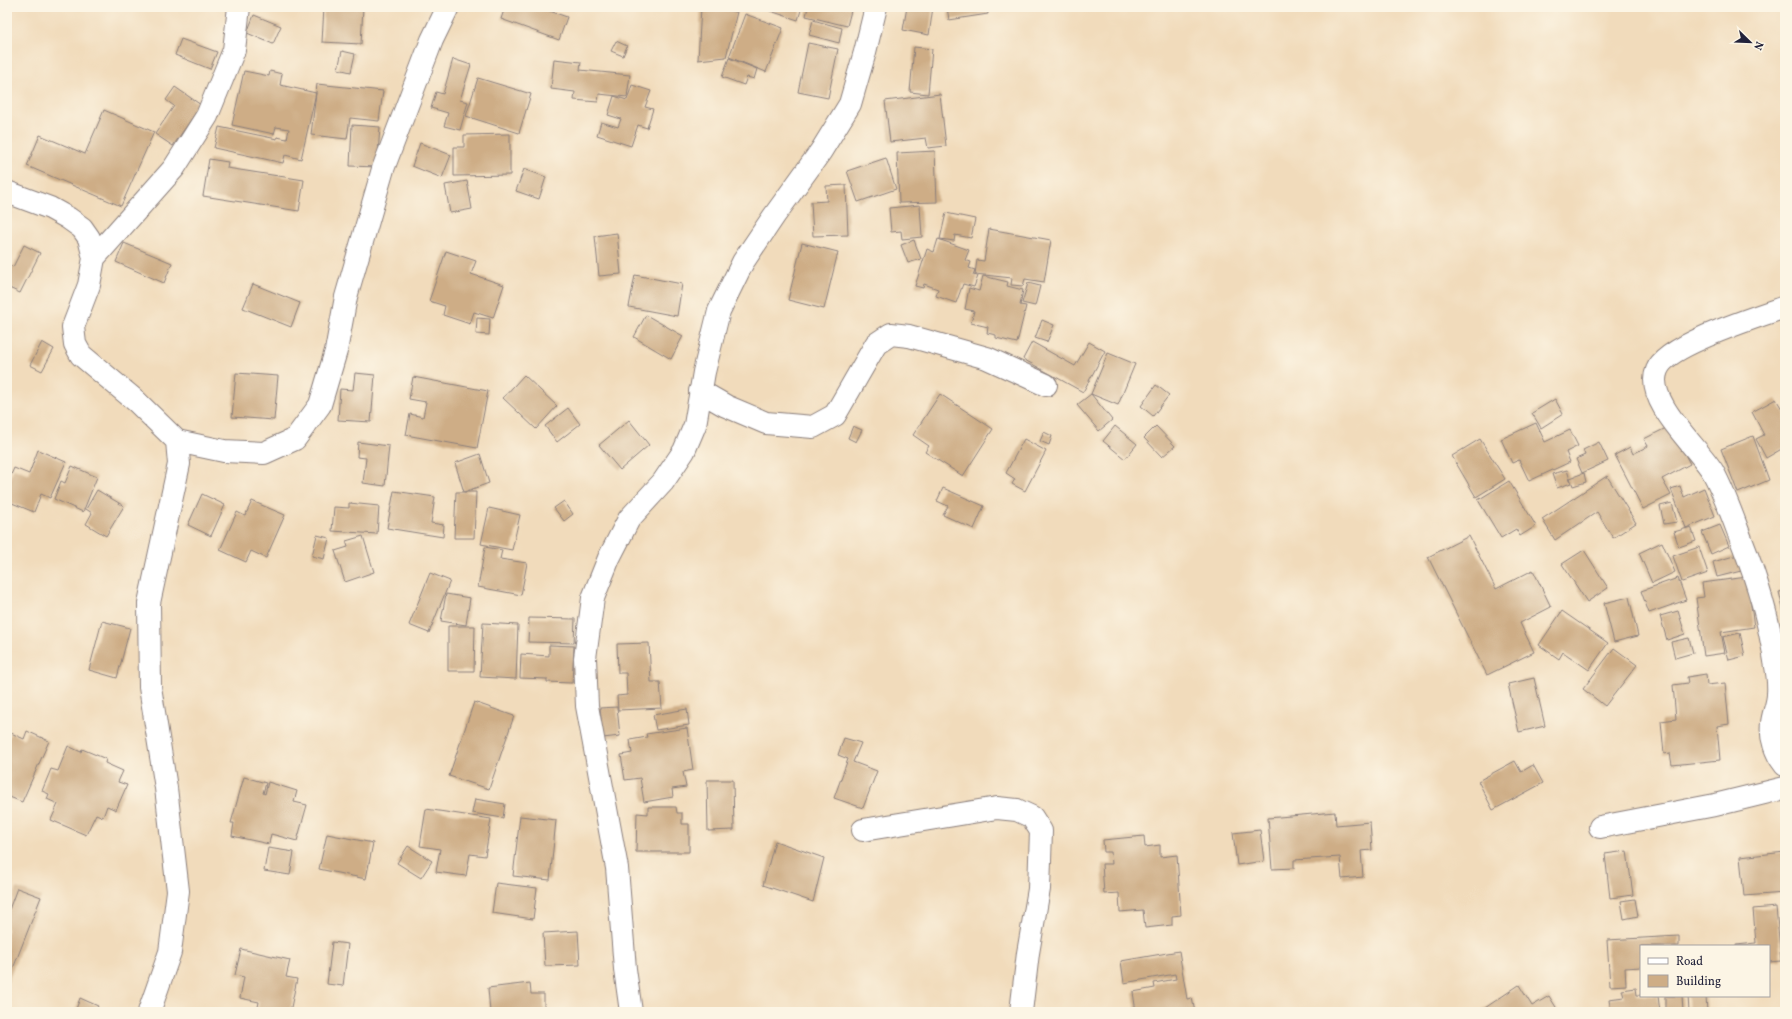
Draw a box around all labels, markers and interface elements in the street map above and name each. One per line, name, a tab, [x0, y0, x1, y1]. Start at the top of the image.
north arrow	[1730, 22, 1770, 62]
text: N	[1749, 39, 1766, 52]
legend	[1640, 945, 1770, 997]
text: Road	[1676, 954, 1703, 970]
text: Building	[1676, 974, 1721, 990]

